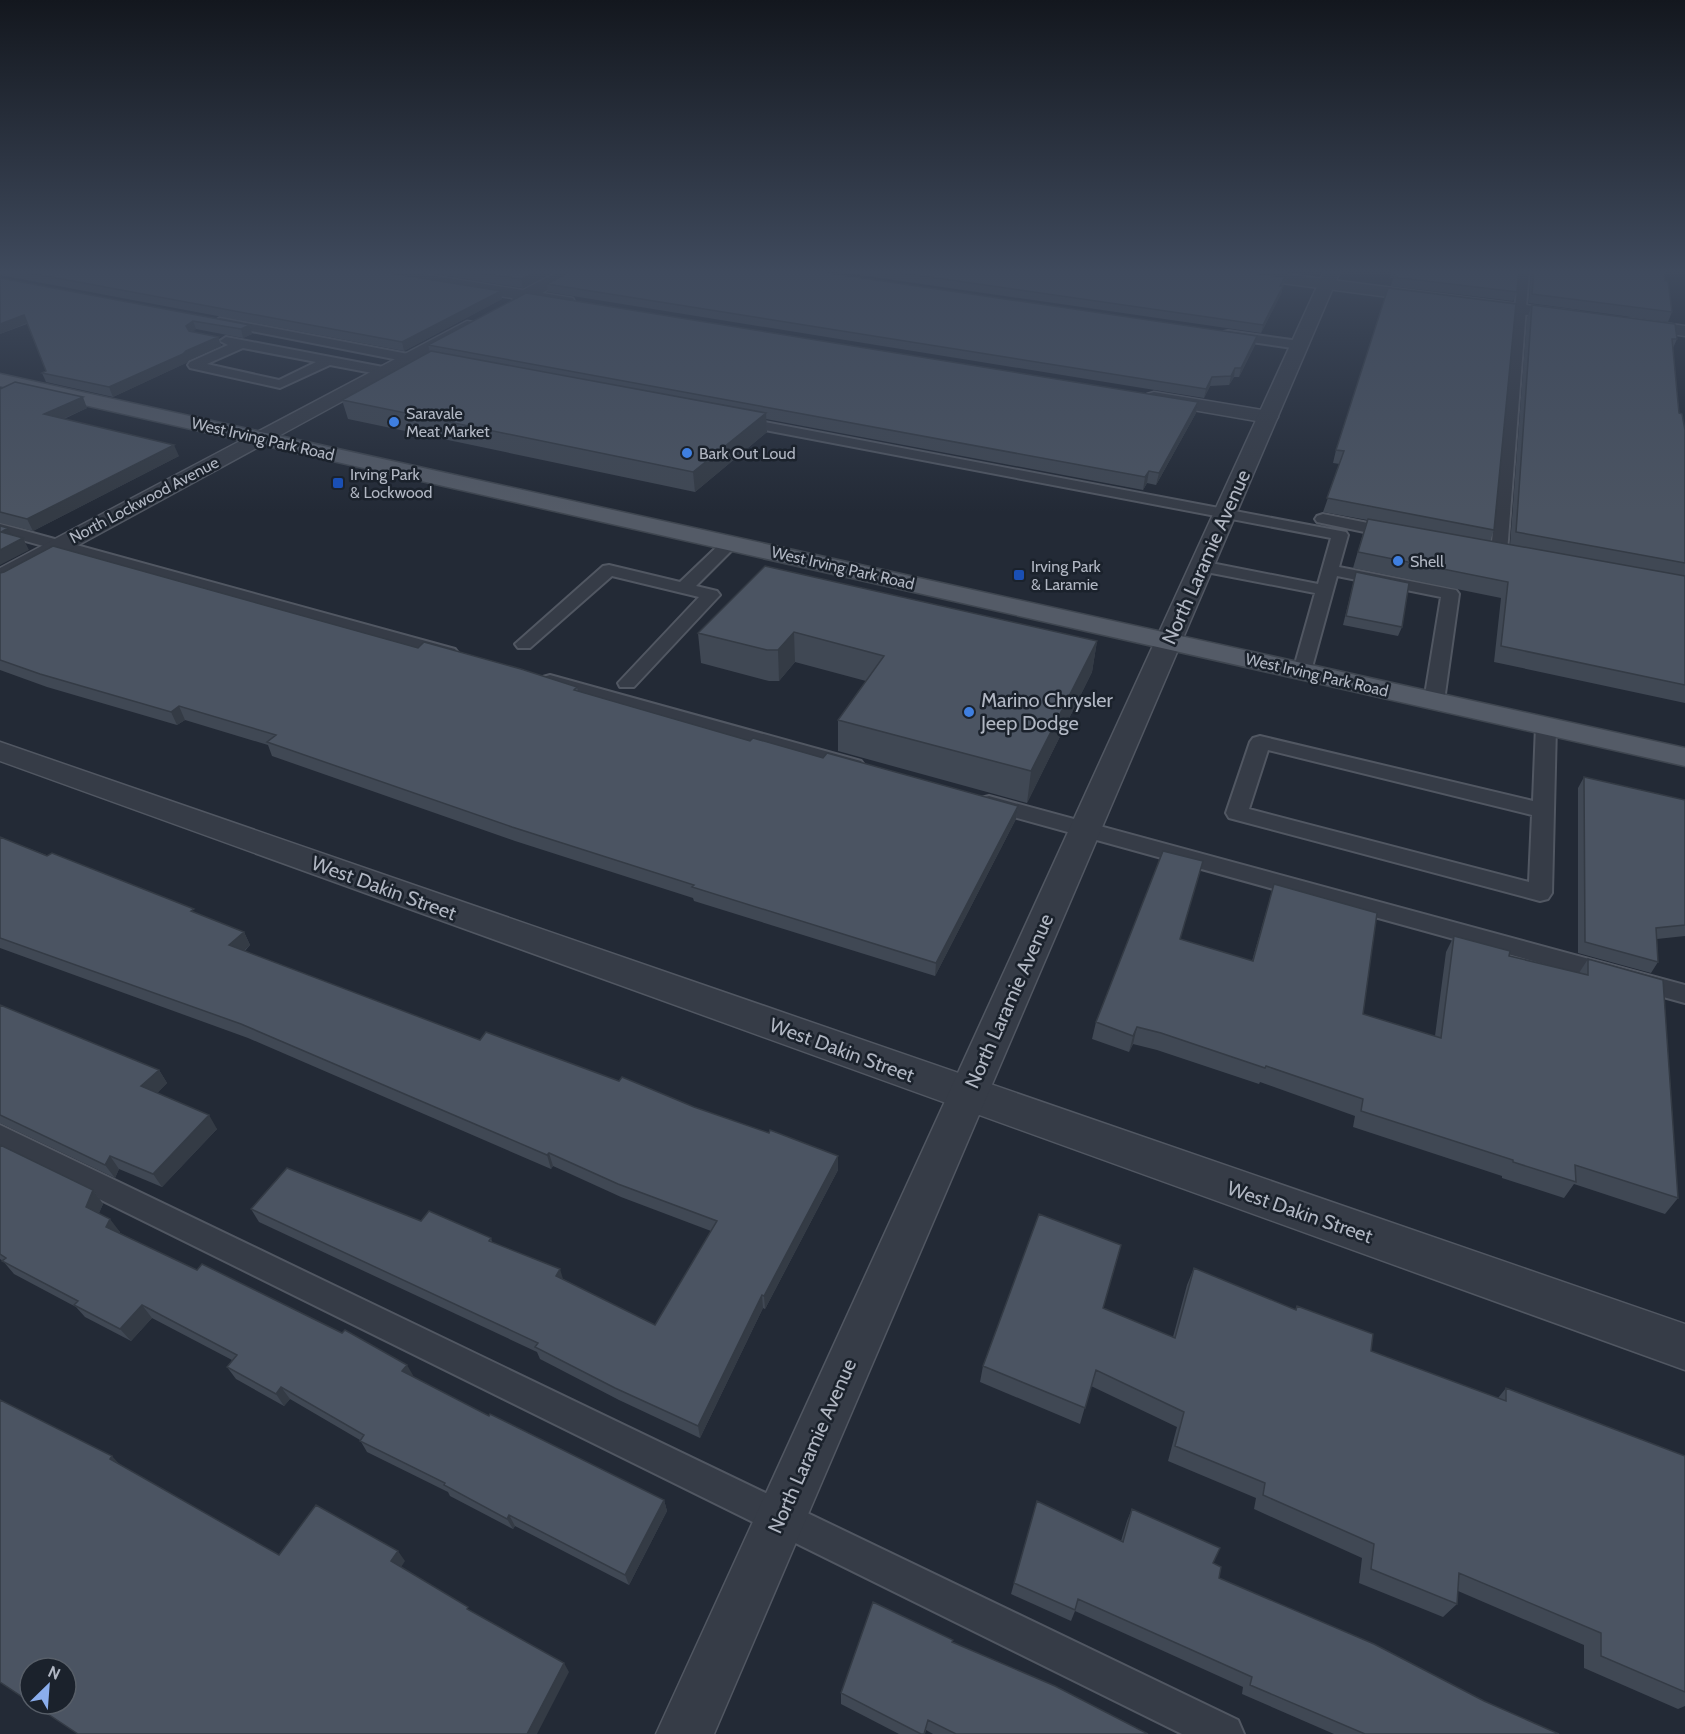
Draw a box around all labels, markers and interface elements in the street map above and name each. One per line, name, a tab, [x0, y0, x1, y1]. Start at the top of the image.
place label: Saravale Meat Market	[406, 404, 490, 441]
street label: West Irving Park Road	[190, 413, 336, 465]
marker: Saravale Meat Market	[387, 415, 401, 429]
place label: Bark Out Loud	[699, 444, 796, 463]
marker: Bark Out Loud	[680, 446, 694, 460]
street label: North Lockwood Avenue	[66, 453, 222, 547]
place label: Irving Park & Lockwood	[350, 465, 432, 502]
street label: North Laramie Avenue	[1157, 466, 1255, 648]
marker: Irving Park & Lockwood	[331, 476, 345, 490]
street label: West Irving Park Road	[770, 542, 916, 594]
place label: Shell	[1410, 552, 1444, 571]
marker: Shell	[1391, 554, 1405, 568]
place label: Irving Park & Laramie	[1031, 557, 1101, 594]
marker: Irving Park & Laramie	[1012, 568, 1026, 582]
street label: West Irving Park Road	[1244, 649, 1390, 701]
place label: Marino Chrysler Jeep Dodge	[980, 688, 1114, 735]
marker: Marino Chrysler Jeep Dodge	[962, 705, 976, 719]
street label: West Dakin Street	[308, 851, 460, 925]
street label: North Laramie Avenue	[960, 910, 1058, 1092]
street label: West Dakin Street	[766, 1013, 918, 1087]
street label: West Dakin Street	[1224, 1176, 1376, 1248]
street label: North Laramie Avenue	[763, 1355, 861, 1537]
north arrow	[18, 1656, 78, 1716]
text: N	[45, 1662, 63, 1684]

